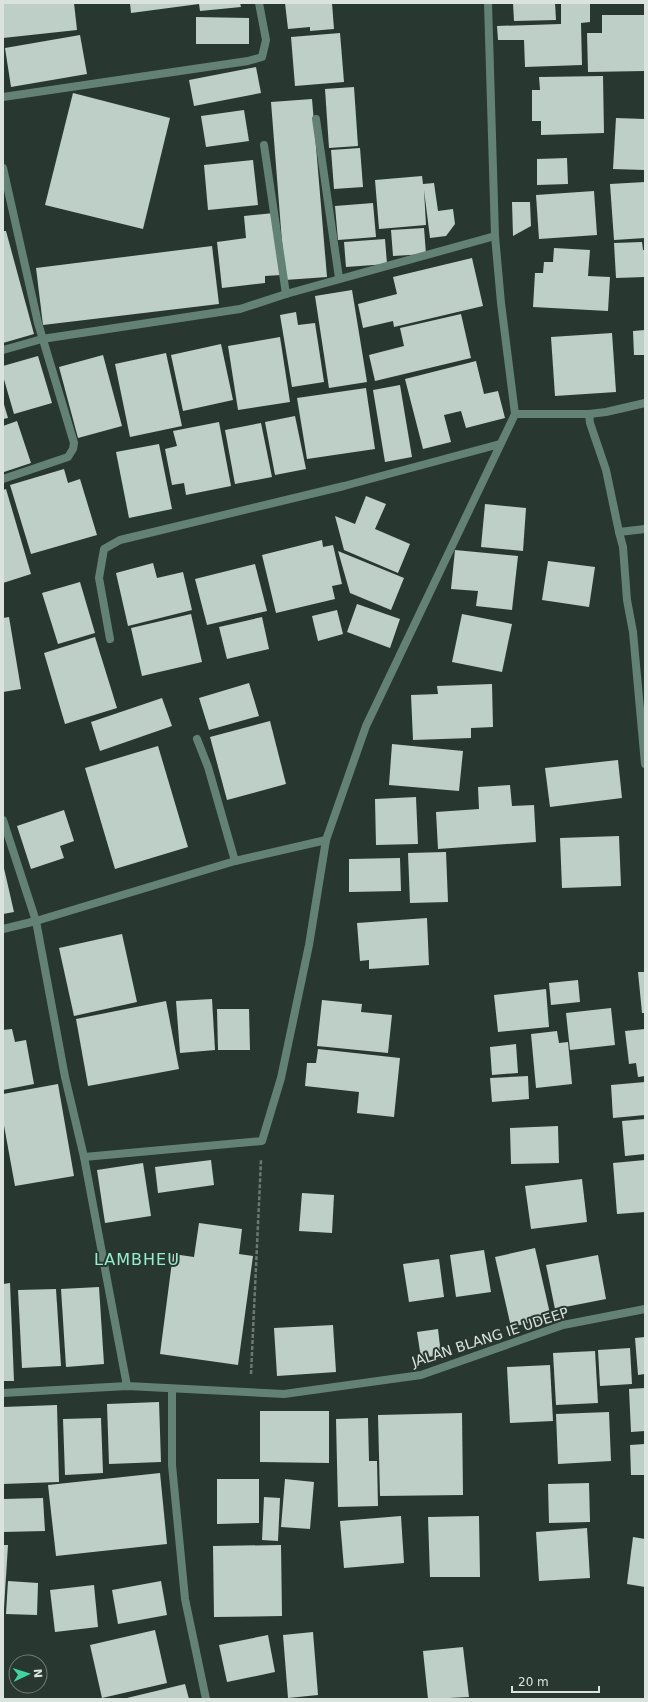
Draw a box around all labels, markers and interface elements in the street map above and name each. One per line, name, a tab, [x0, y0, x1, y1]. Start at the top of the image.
district label: LAMBHEU	[94, 1250, 180, 1269]
street label: JALAN BLANG IE UDEEP	[409, 1304, 570, 1370]
north arrow	[8, 1654, 48, 1694]
text: N	[31, 1668, 44, 1678]
scale bar	[512, 1668, 599, 1694]
text: 20 m	[518, 1675, 549, 1689]

